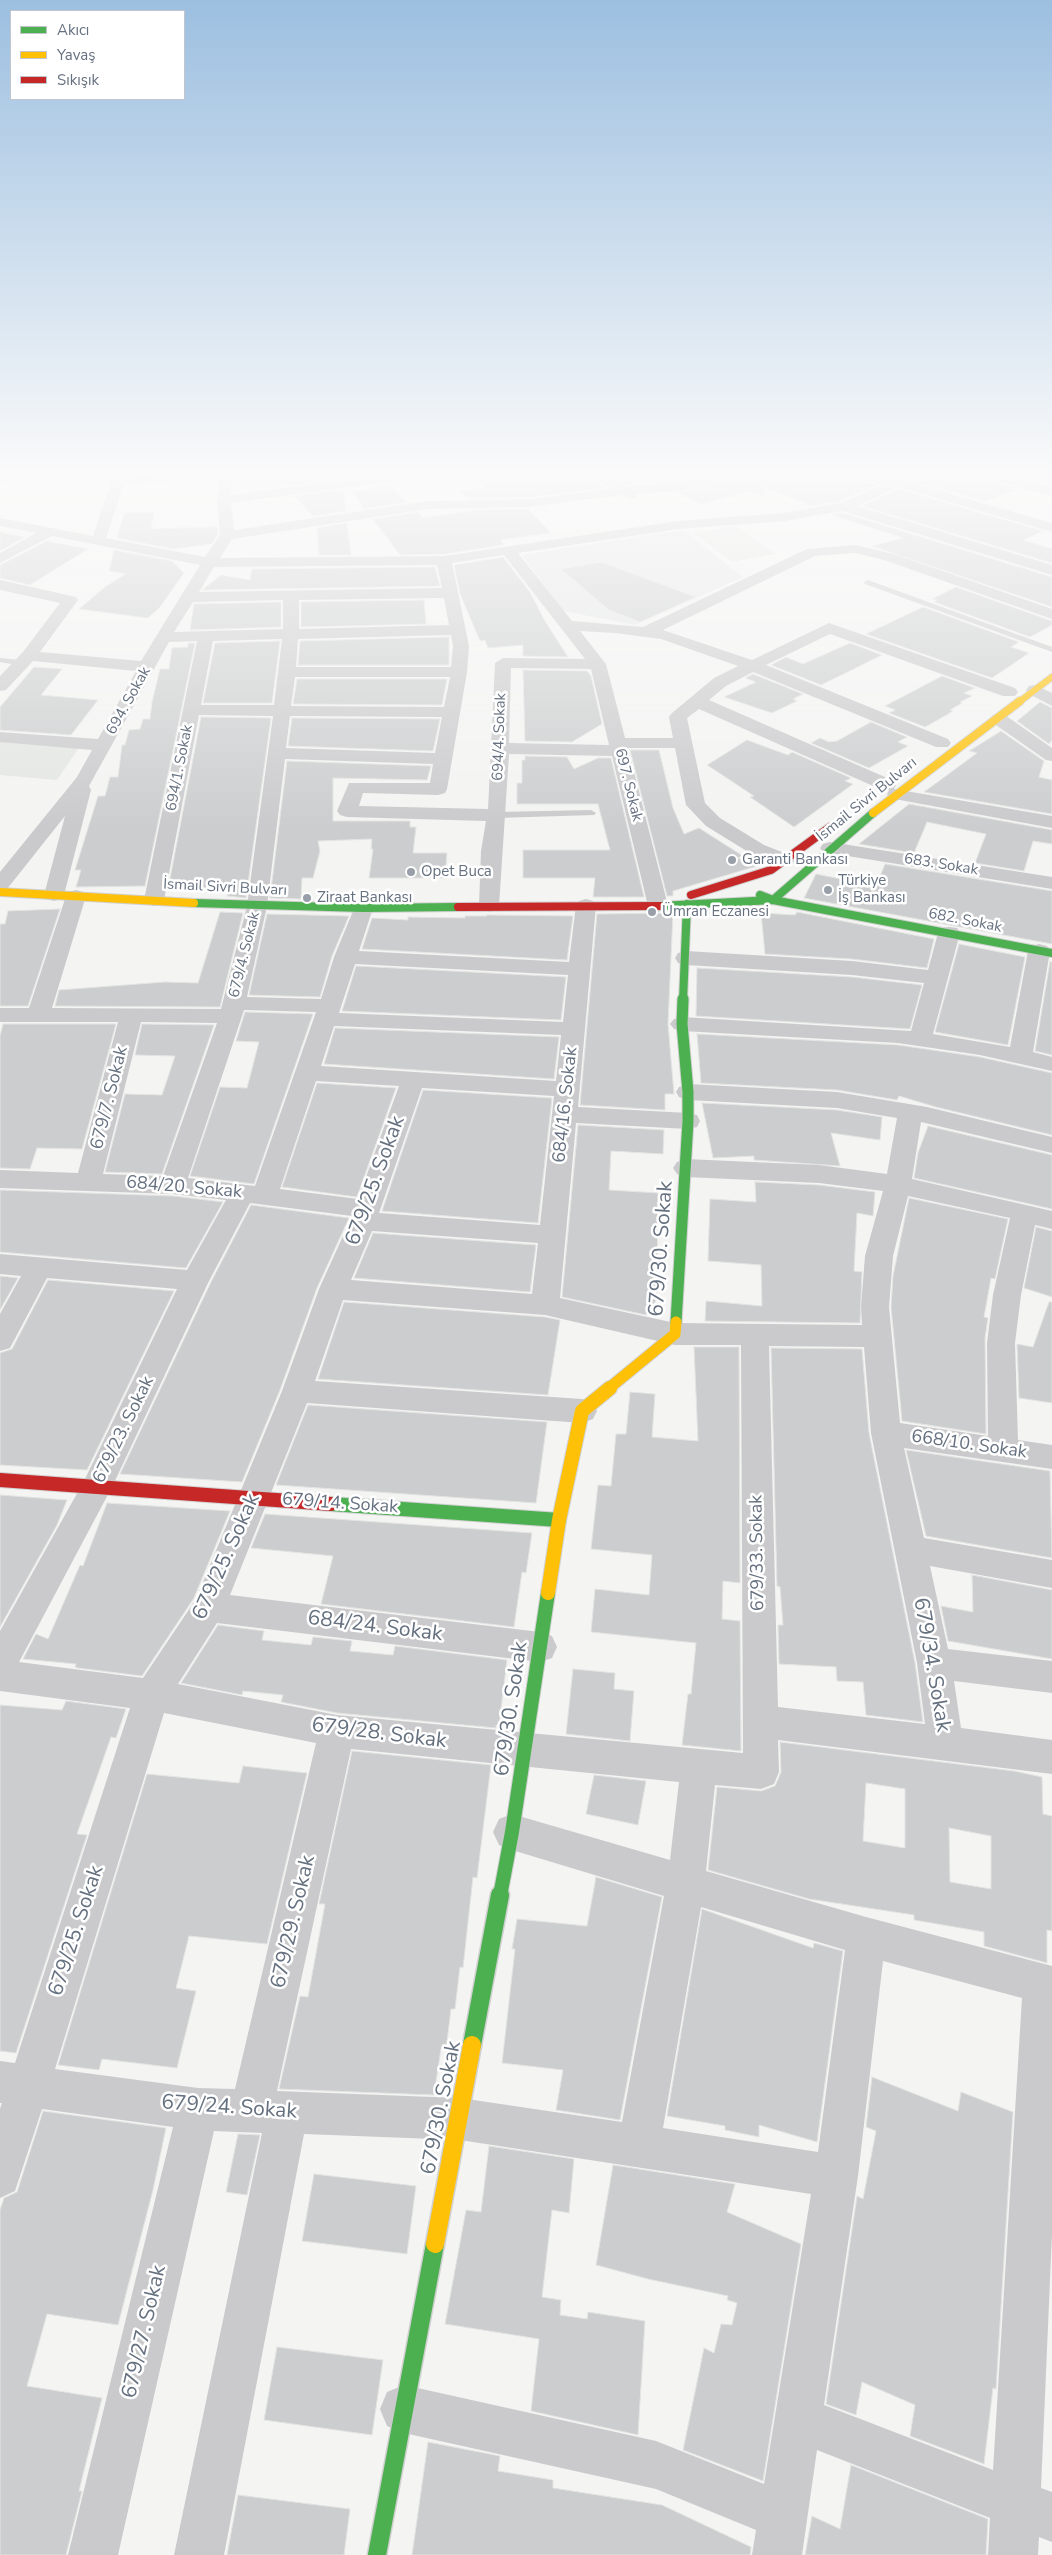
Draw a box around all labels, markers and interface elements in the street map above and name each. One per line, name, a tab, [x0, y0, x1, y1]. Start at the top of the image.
legend	[10, 10, 185, 100]
text: Akıcı	[57, 20, 89, 40]
text: Yavaş	[57, 45, 95, 65]
text: Sıkışık	[57, 70, 99, 90]
street label: 694. Sokak	[103, 664, 155, 738]
street label: 694/4. Sokak	[489, 693, 511, 781]
street label: 694/1. Sokak	[163, 723, 197, 813]
street label: 697. Sokak	[610, 747, 646, 823]
street label: İsmail Sivri Bulvarı	[813, 754, 921, 846]
street label: 683. Sokak	[903, 850, 979, 880]
place label: Garanti Bankası	[742, 851, 848, 869]
marker: Garanti Bankası	[726, 854, 738, 866]
place label: Opet Buca	[421, 863, 492, 881]
marker: Opet Buca	[405, 866, 417, 878]
place label: Türkiye İş Bankası	[838, 872, 906, 907]
street label: İsmail Sivri Bulvarı	[163, 876, 287, 900]
marker: Türkiye İş Bankası	[822, 884, 834, 896]
place label: Ziraat Bankası	[317, 889, 412, 907]
marker: Ziraat Bankası	[301, 892, 313, 904]
place label: Ümran Eczanesi	[662, 903, 769, 921]
street label: 682. Sokak	[927, 905, 1003, 937]
marker: Ümran Eczanesi	[646, 906, 658, 918]
street label: 679/4. Sokak	[226, 910, 264, 1000]
street label: 679/7. Sokak	[87, 1044, 133, 1152]
street label: 684/16. Sokak	[549, 1046, 583, 1164]
street label: 679/25. Sokak	[341, 1113, 411, 1249]
street label: 684/20. Sokak	[125, 1172, 243, 1204]
street label: 679/30. Sokak	[645, 1180, 679, 1318]
street label: 679/23. Sokak	[89, 1373, 159, 1487]
street label: 668/10. Sokak	[910, 1426, 1028, 1464]
street label: 679/14. Sokak	[281, 1489, 399, 1519]
street label: 679/25. Sokak	[188, 1490, 266, 1624]
street label: 679/33. Sokak	[746, 1495, 770, 1611]
street label: 679/34. Sokak	[907, 1596, 955, 1734]
street label: 684/24. Sokak	[306, 1606, 444, 1648]
street label: 679/30. Sokak	[490, 1640, 534, 1778]
street label: 679/28. Sokak	[310, 1713, 448, 1755]
street label: 679/29. Sokak	[266, 1853, 322, 1991]
street label: 679/25. Sokak	[44, 1863, 110, 1999]
street label: 679/30. Sokak	[417, 2039, 467, 2177]
street label: 679/24. Sokak	[160, 2091, 298, 2125]
street label: 679/27. Sokak	[117, 2263, 173, 2401]

